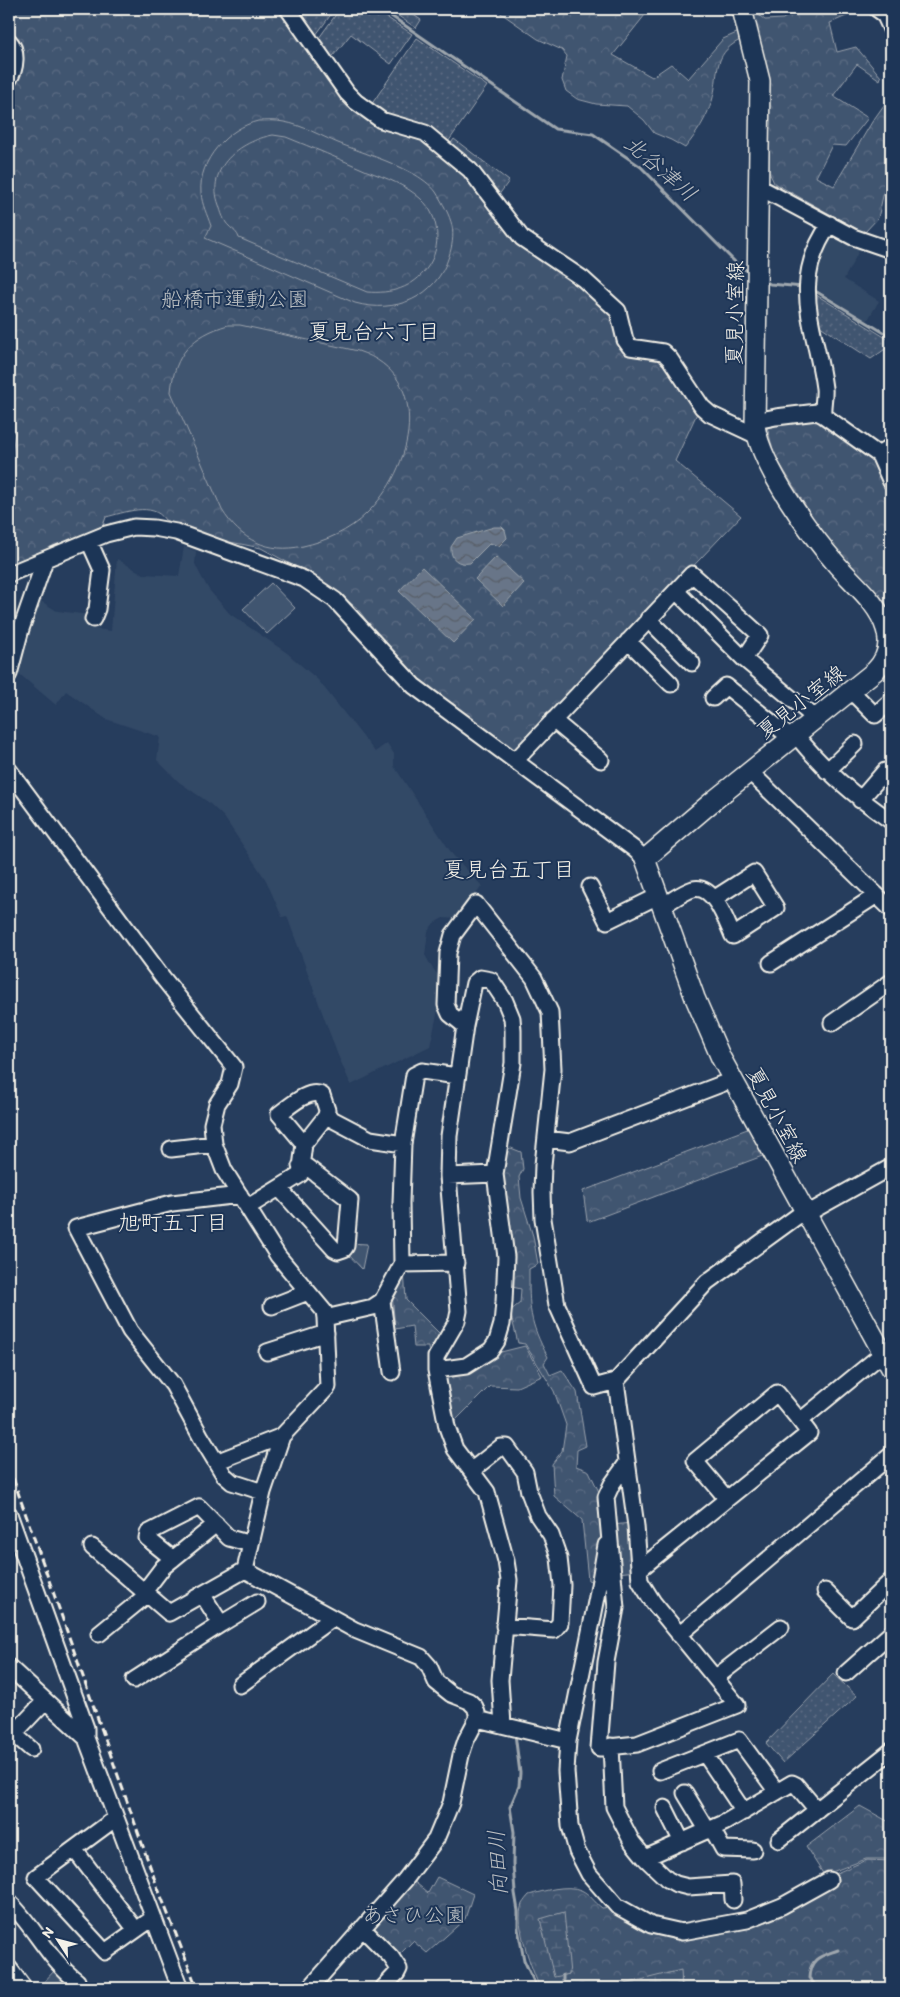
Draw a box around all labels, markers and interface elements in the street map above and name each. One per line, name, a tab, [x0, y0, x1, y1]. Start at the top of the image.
water label: 北谷津川	[619, 129, 703, 207]
street label: 夏見小室線	[721, 260, 748, 366]
park label: 船橋市運動公園	[162, 286, 309, 311]
district label: 夏見台六丁目	[308, 318, 440, 345]
street label: 夏見小室線	[752, 659, 850, 744]
district label: 夏見台五丁目	[443, 856, 575, 883]
street label: 夏見小室線	[742, 1063, 813, 1167]
district label: 旭町五丁目	[118, 1209, 228, 1236]
water label: 向田川	[482, 1829, 513, 1897]
park label: あさひ公園	[362, 1902, 466, 1927]
north arrow	[32, 1914, 82, 1964]
text: N	[38, 1924, 58, 1941]

